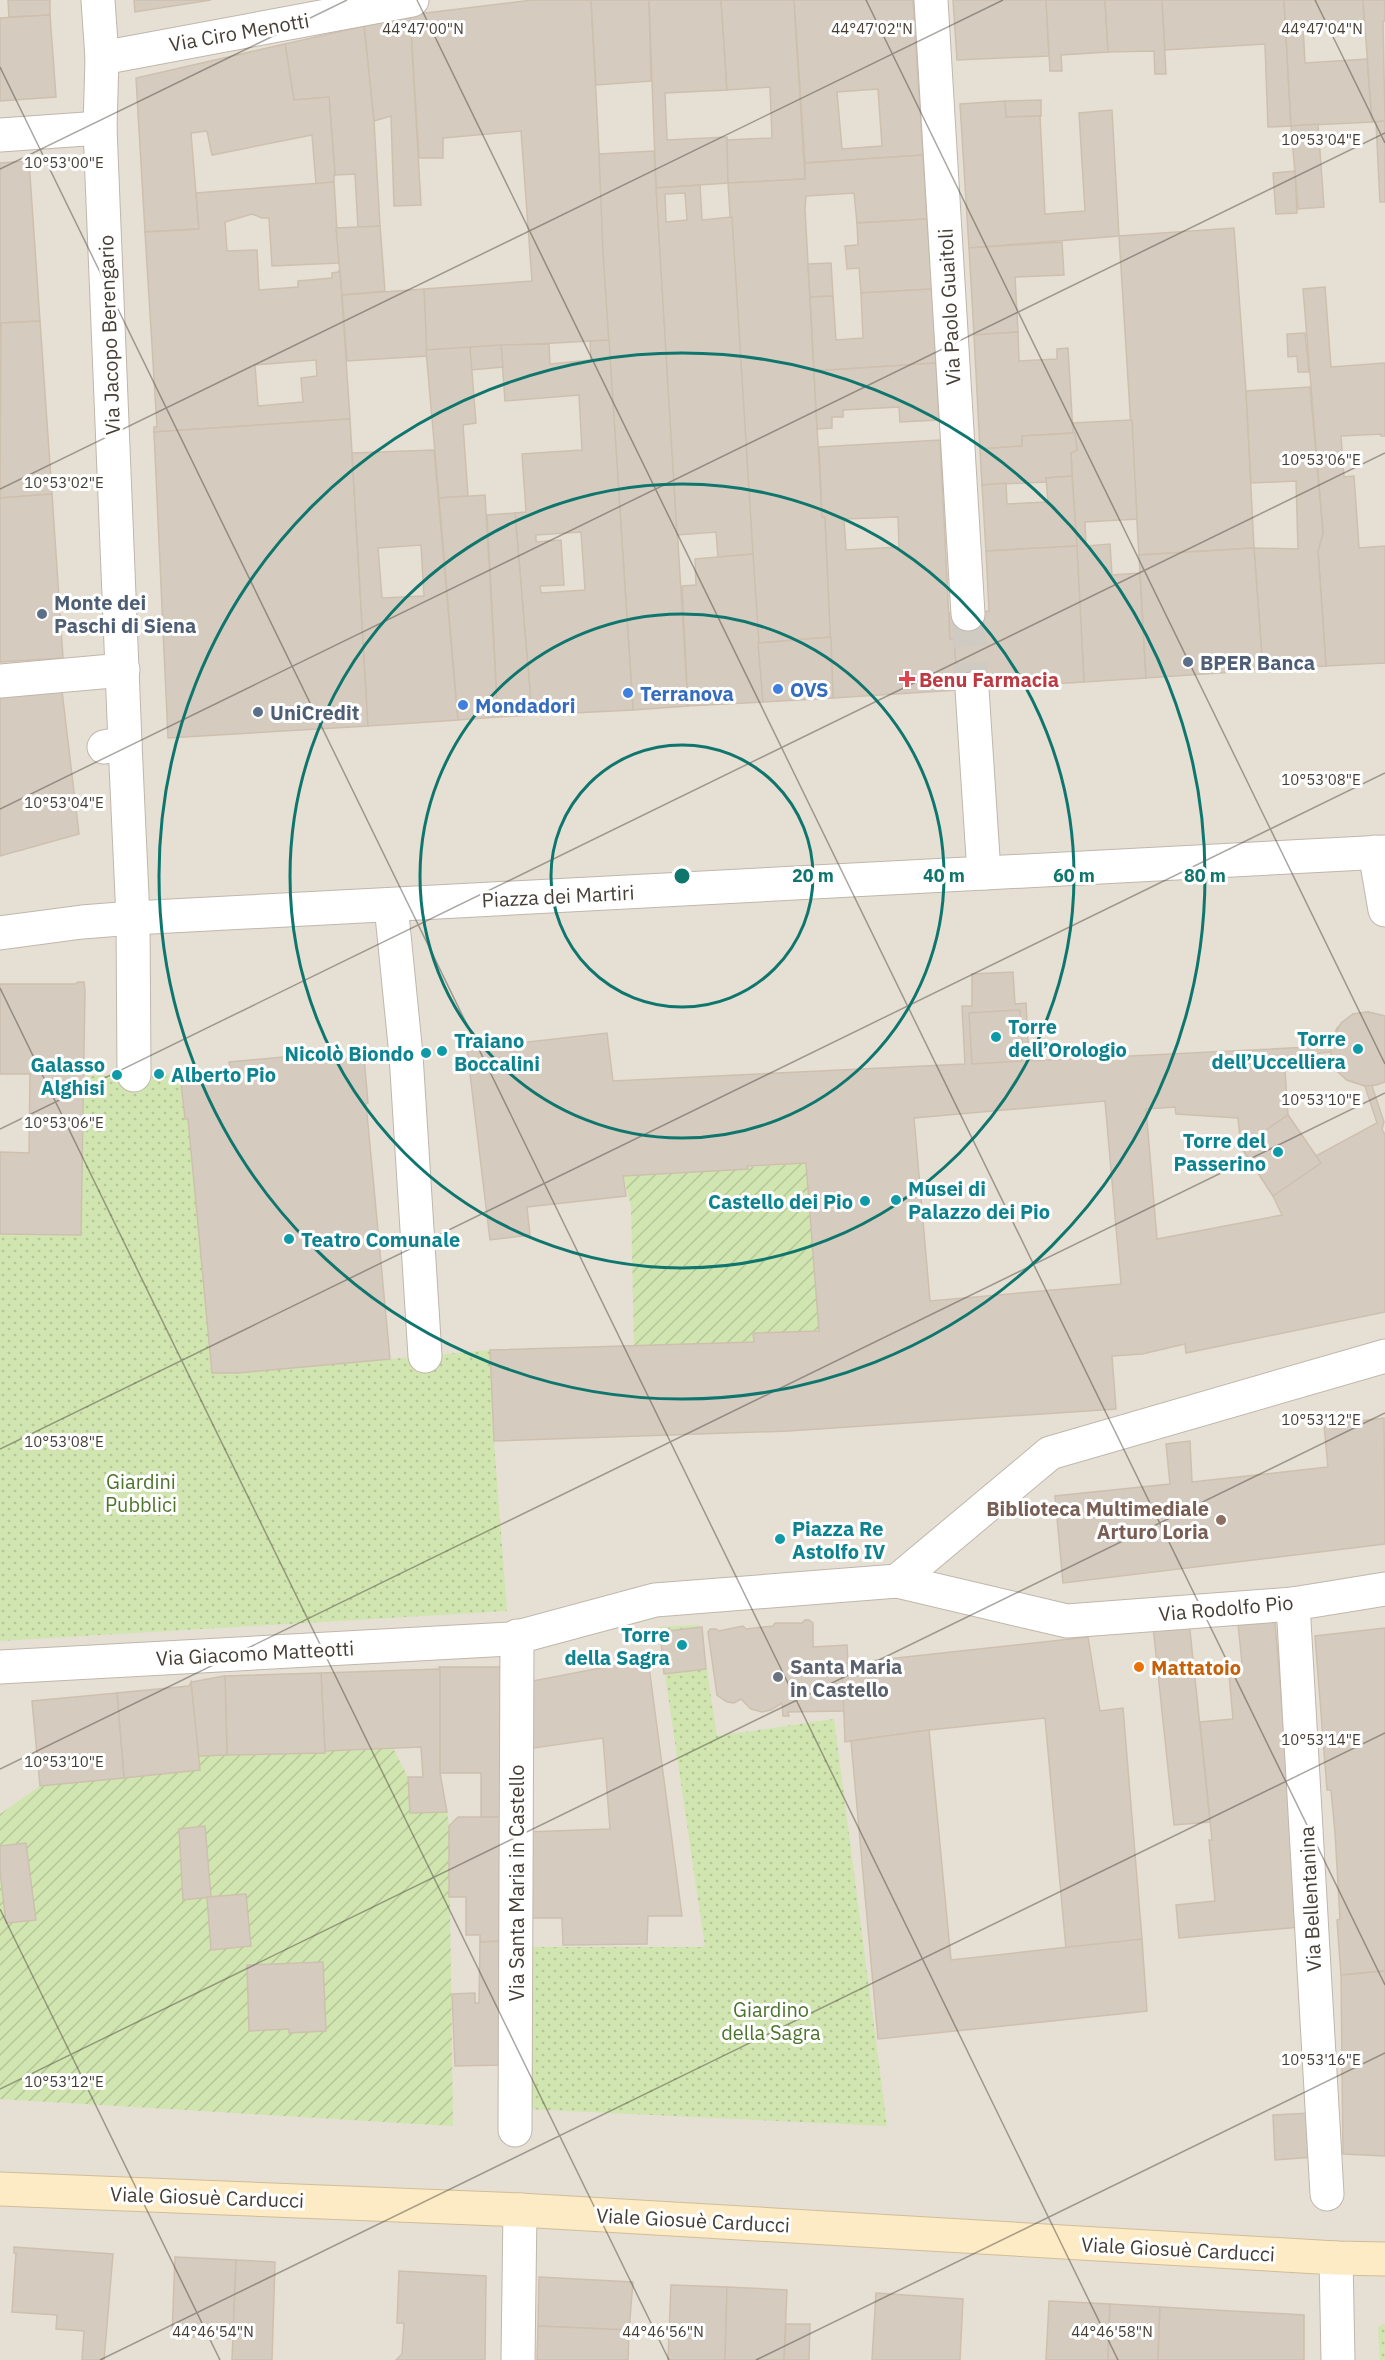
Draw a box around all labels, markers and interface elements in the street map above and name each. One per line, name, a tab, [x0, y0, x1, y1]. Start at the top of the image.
street label: Via Ciro Menotti	[167, 6, 311, 58]
text: 44°47'00"N	[382, 19, 464, 38]
text: 44°47'02"N	[831, 19, 913, 38]
text: 44°47'04"N	[1281, 19, 1363, 38]
text: 10°53'04"E	[1281, 130, 1361, 149]
text: 10°53'00"E	[24, 153, 104, 172]
street label: Via Paolo Guaitoli	[931, 228, 967, 386]
street label: Via Jacopo Berengario	[92, 234, 126, 436]
text: 10°53'06"E	[1281, 450, 1361, 469]
text: 10°53'02"E	[24, 473, 104, 492]
place label: Monte dei Paschi di Siena	[54, 589, 196, 639]
marker: Monte dei Paschi di Siena	[35, 607, 49, 621]
place label: BPER Banca	[1200, 649, 1315, 676]
marker: BPER Banca	[1181, 655, 1195, 669]
place label: Benu Farmacia	[919, 666, 1059, 693]
marker: Benu Farmacia	[900, 672, 914, 686]
place label: OVS	[790, 676, 829, 703]
place label: Terranova	[640, 680, 734, 707]
marker: OVS	[771, 682, 785, 696]
marker: Terranova	[621, 686, 635, 700]
place label: Mondadori	[475, 692, 575, 719]
marker: Mondadori	[456, 698, 470, 712]
place label: UniCredit	[270, 699, 359, 726]
marker: UniCredit	[251, 705, 265, 719]
text: 10°53'08"E	[1281, 770, 1361, 789]
text: 10°53'04"E	[24, 793, 104, 812]
text: 20 m	[792, 864, 834, 887]
text: 40 m	[923, 864, 965, 887]
text: 60 m	[1053, 864, 1095, 887]
text: 80 m	[1184, 864, 1226, 887]
centre of rings	[672, 866, 692, 886]
street label: Piazza dei Martiri	[481, 879, 635, 913]
place label: Torre dell’Orologio	[1008, 1013, 1127, 1063]
place label: Torre dell’Uccelliera	[1212, 1025, 1346, 1075]
place label: Traiano Boccalini	[454, 1027, 540, 1077]
marker: Torre dell’Orologio	[989, 1030, 1003, 1044]
place label: Nicolò Biondo	[285, 1040, 414, 1067]
marker: Torre dell’Uccelliera	[1351, 1042, 1365, 1056]
marker: Traiano Boccalini	[435, 1044, 449, 1058]
marker: Nicolò Biondo	[419, 1046, 433, 1060]
place label: Galasso Alghisi	[31, 1051, 105, 1101]
place label: Alberto Pio	[171, 1061, 276, 1088]
marker: Alberto Pio	[152, 1067, 166, 1081]
marker: Galasso Alghisi	[110, 1068, 124, 1082]
text: 10°53'10"E	[1281, 1090, 1361, 1109]
text: 10°53'06"E	[24, 1113, 104, 1132]
place label: Torre del Passerino	[1174, 1127, 1266, 1177]
marker: Torre del Passerino	[1271, 1145, 1285, 1159]
place label: Musei di Palazzo dei Pio	[908, 1175, 1050, 1225]
place label: Castello dei Pio	[708, 1188, 853, 1215]
marker: Musei di Palazzo dei Pio	[889, 1193, 903, 1207]
marker: Castello dei Pio	[858, 1194, 872, 1208]
place label: Teatro Comunale	[301, 1226, 460, 1253]
marker: Teatro Comunale	[282, 1232, 296, 1246]
text: 10°53'12"E	[1281, 1410, 1361, 1429]
text: 10°53'08"E	[24, 1432, 104, 1451]
park label: Giardini Pubblici	[105, 1468, 177, 1518]
place label: Biblioteca Multimediale Arturo Loria	[986, 1495, 1209, 1545]
marker: Biblioteca Multimediale Arturo Loria	[1214, 1513, 1228, 1527]
place label: Piazza Re Astolfo IV	[792, 1515, 885, 1565]
marker: Piazza Re Astolfo IV	[773, 1532, 787, 1546]
street label: Via Rodolfo Pio	[1157, 1589, 1295, 1627]
place label: Torre della Sagra	[564, 1621, 670, 1671]
street label: Via Giacomo Matteotti	[155, 1634, 355, 1672]
marker: Torre della Sagra	[675, 1638, 689, 1652]
place label: Santa Maria in Castello	[790, 1653, 902, 1703]
place label: Mattatoio	[1151, 1654, 1241, 1681]
marker: Mattatoio	[1132, 1660, 1146, 1674]
marker: Santa Maria in Castello	[771, 1670, 785, 1684]
text: 10°53'14"E	[1281, 1730, 1361, 1749]
text: 10°53'10"E	[24, 1752, 104, 1771]
street label: Via Santa Maria in Castello	[503, 1765, 530, 2002]
street label: Via Bellentanina	[1293, 1825, 1327, 1973]
park label: Giardino della Sagra	[721, 1996, 821, 2046]
text: 10°53'16"E	[1281, 2050, 1361, 2069]
text: 10°53'12"E	[24, 2072, 104, 2091]
street label: Viale Giosuè Carducci	[109, 2180, 305, 2214]
street label: Viale Giosuè Carducci	[595, 2201, 791, 2239]
street label: Viale Giosuè Carducci	[1080, 2230, 1276, 2268]
text: 44°46'54"N	[172, 2322, 254, 2341]
text: 44°46'56"N	[622, 2322, 704, 2341]
text: 44°46'58"N	[1071, 2322, 1153, 2341]

